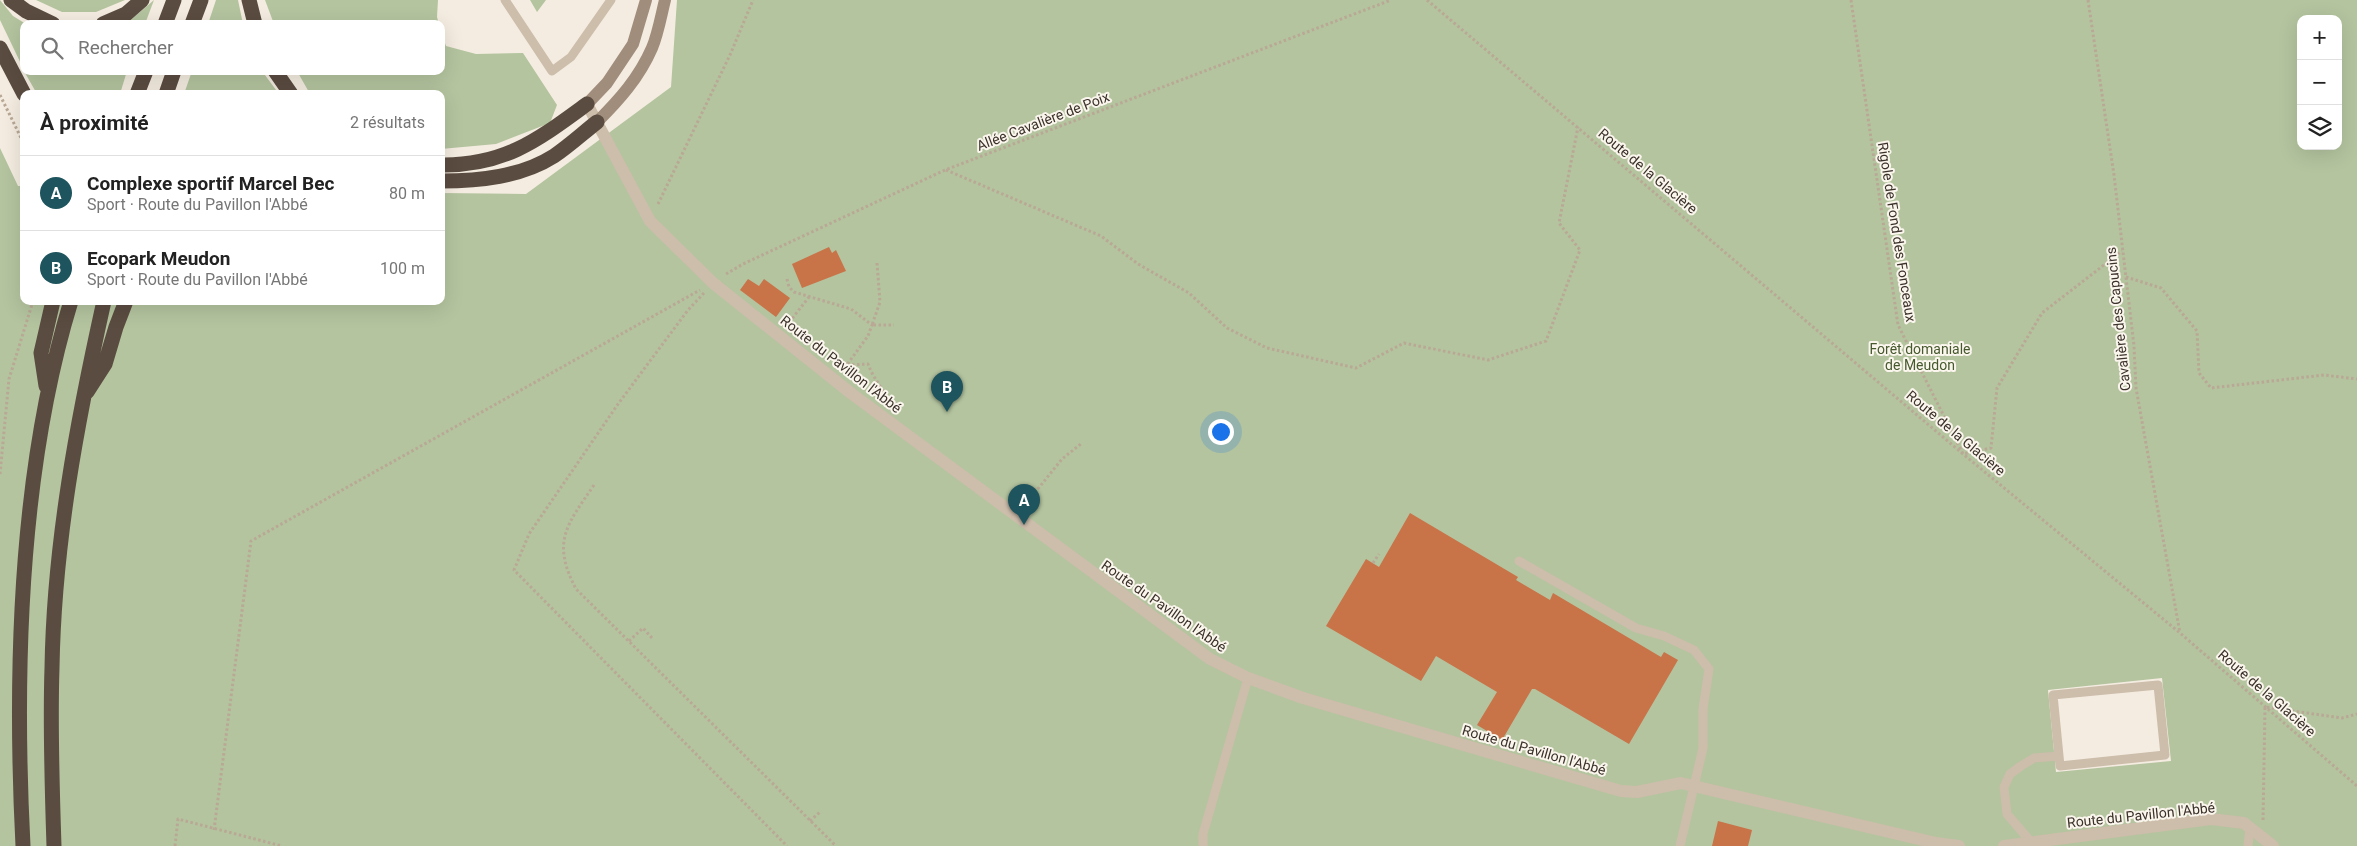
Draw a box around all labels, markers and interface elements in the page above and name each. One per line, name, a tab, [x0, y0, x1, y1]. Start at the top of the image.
map controls	[2297, 15, 2342, 150]
button: +	[2297, 15, 2342, 60]
search box	[20, 20, 445, 75]
icon: search	[38, 34, 66, 62]
text: Rechercher	[78, 36, 173, 59]
button: −	[2297, 60, 2342, 105]
street label: Allée Cavalière de Poix	[974, 88, 1112, 154]
button: layers	[2297, 105, 2342, 150]
text: À proximité	[40, 111, 149, 135]
text: 2 résultats	[350, 113, 425, 132]
street label: Route de la Glacière	[1595, 125, 1701, 217]
street label: Rigole de Fond des Fonceaux	[1875, 141, 1919, 323]
text: Complexe sportif Marcel Bec	[87, 172, 334, 195]
text: A	[51, 184, 61, 203]
text: 80 m	[389, 184, 425, 203]
text: Sport · Route du Pavillon l'Abbé	[87, 195, 308, 214]
street label: Cavalière des Capucins	[2102, 246, 2134, 392]
text: Ecopark Meudon	[87, 247, 230, 270]
text: B	[51, 259, 61, 278]
text: 100 m	[380, 259, 425, 278]
text: Sport · Route du Pavillon l'Abbé	[87, 270, 308, 289]
street label: Route du Pavillon l'Abbé	[778, 312, 904, 416]
park label: Forêt domaniale de Meudon	[1869, 341, 1971, 373]
pin: B	[931, 371, 963, 412]
street label: Route de la Glacière	[1903, 387, 2009, 479]
your location	[1208, 419, 1234, 445]
pin: A	[1008, 484, 1040, 525]
street label: Route du Pavillon l'Abbé	[1099, 557, 1229, 655]
street label: Route de la Glacière	[2215, 646, 2319, 740]
street label: Route du Pavillon l'Abbé	[1460, 722, 1608, 778]
street label: Route du Pavillon l'Abbé	[2066, 799, 2216, 831]

